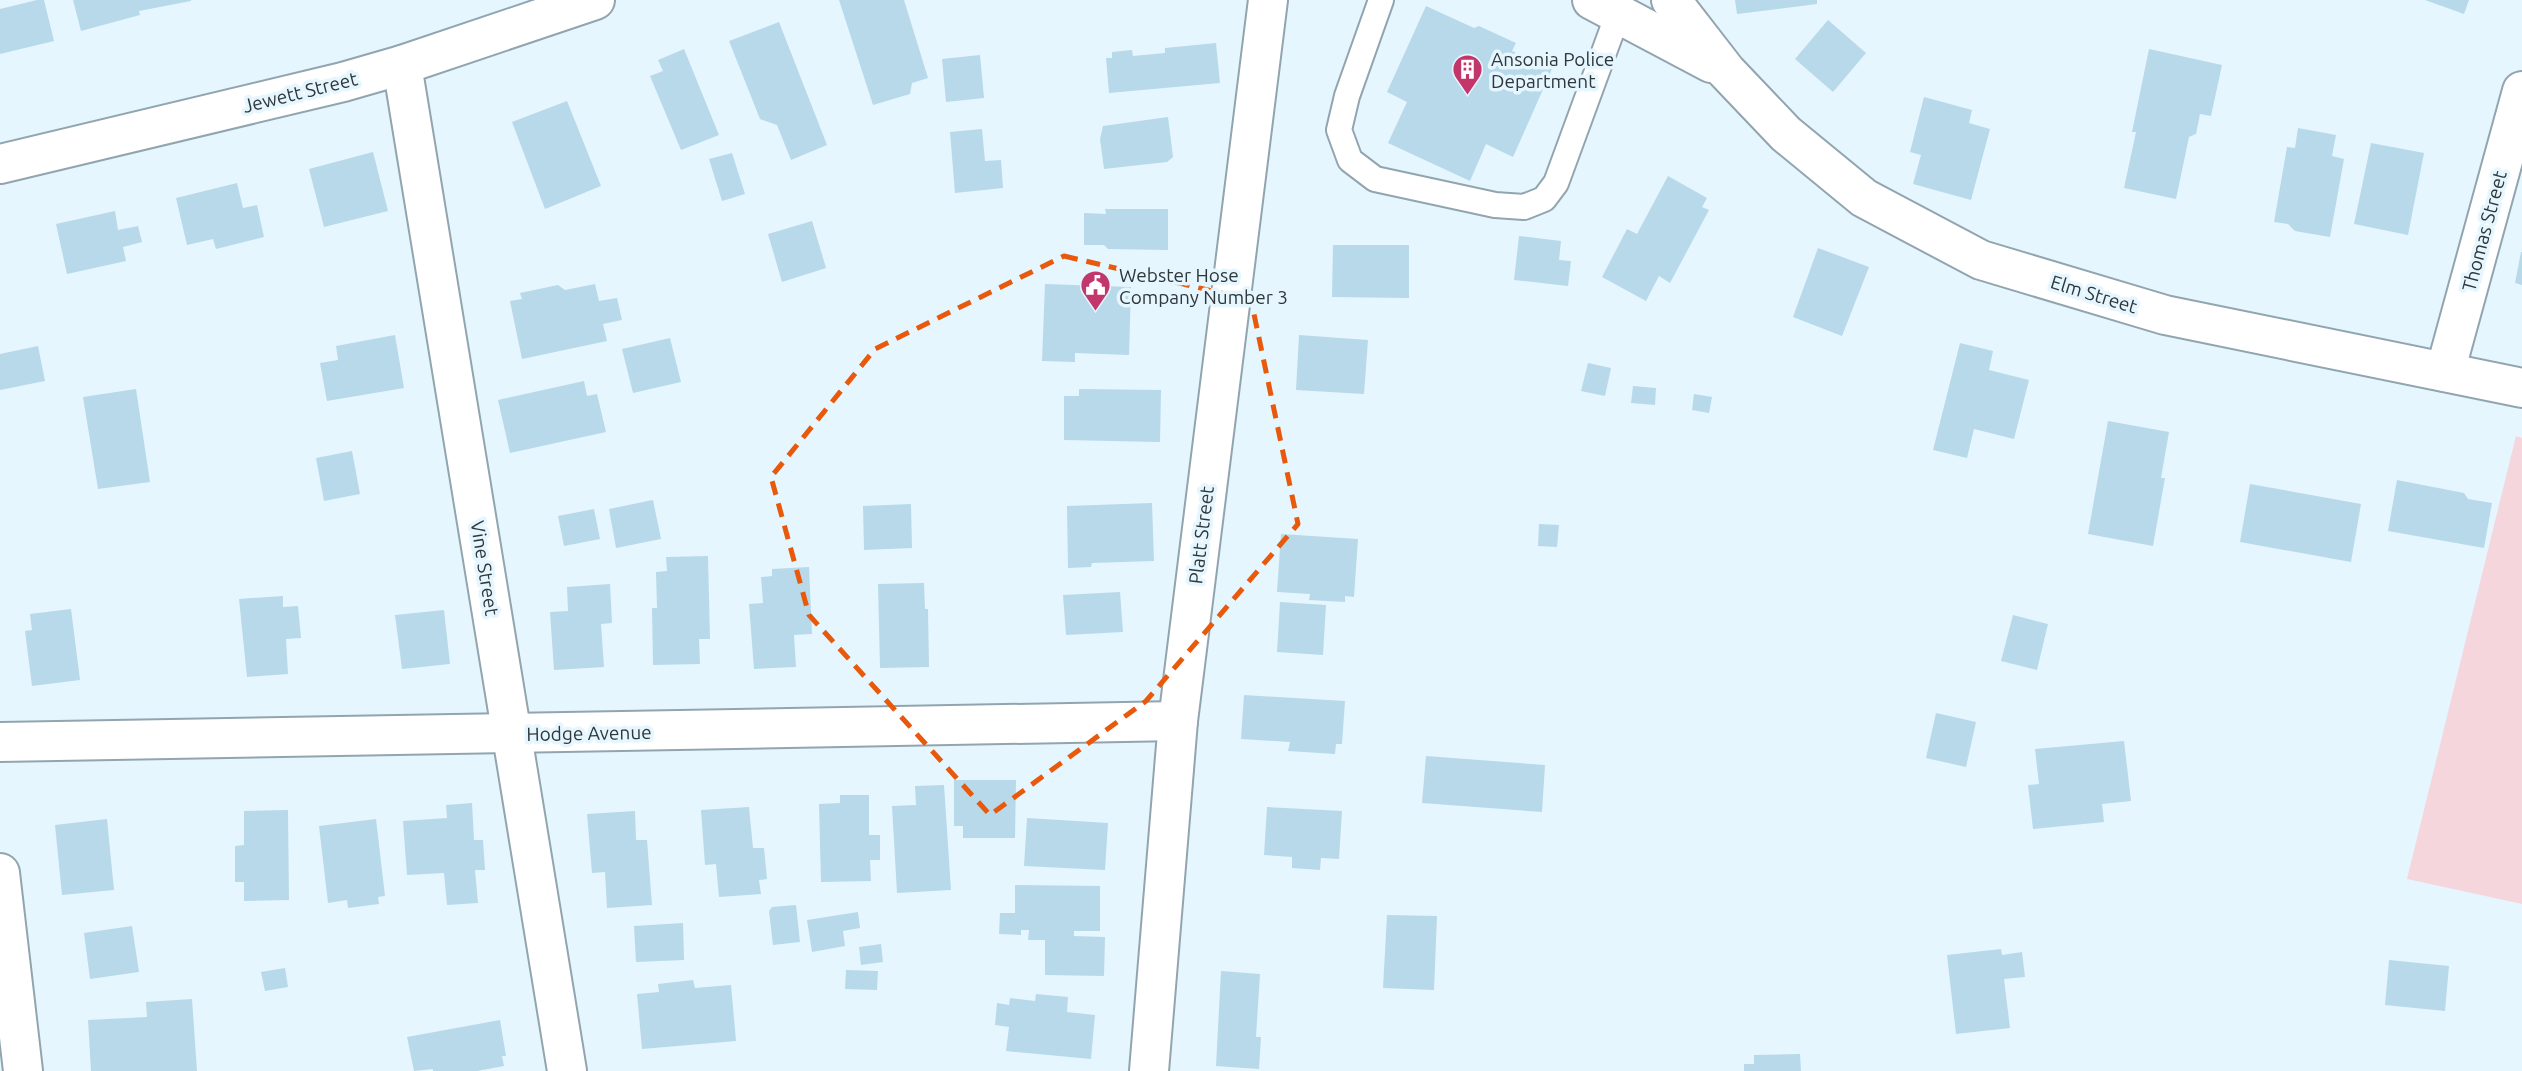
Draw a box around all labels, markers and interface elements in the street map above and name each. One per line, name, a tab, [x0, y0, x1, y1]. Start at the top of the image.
place label: Ansonia Police Department	[1491, 48, 1614, 92]
building icon: Ansonia Police Department	[1451, 53, 1485, 97]
street label: Jewett Street	[240, 67, 360, 117]
street label: Thomas Street	[2457, 168, 2511, 294]
place label: Webster Hose Company Number 3	[1119, 264, 1288, 308]
public building icon: Webster Hose Company Number 3	[1079, 269, 1113, 313]
street label: Elm Street	[2048, 270, 2140, 318]
street label: Platt Street	[1184, 484, 1218, 585]
street label: Vine Street	[467, 519, 503, 618]
street label: Hodge Avenue	[526, 721, 652, 745]

